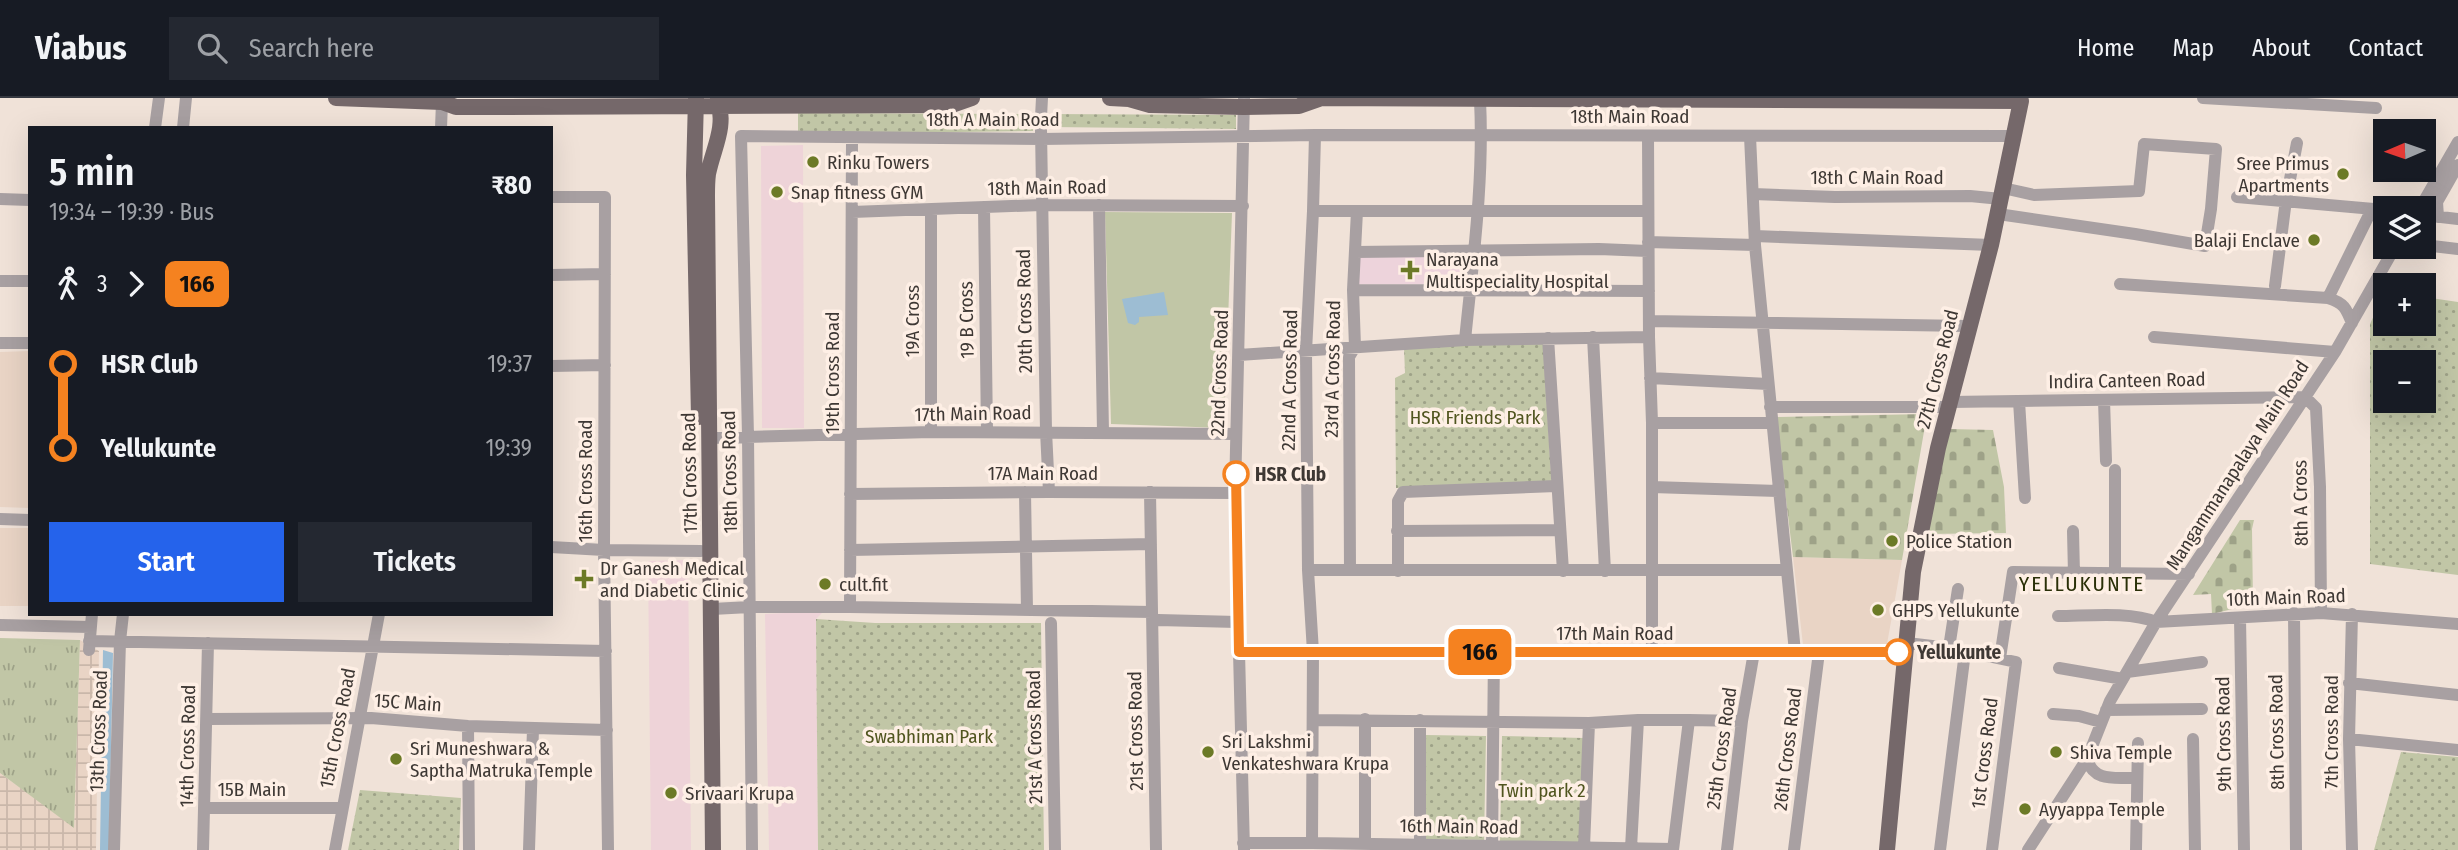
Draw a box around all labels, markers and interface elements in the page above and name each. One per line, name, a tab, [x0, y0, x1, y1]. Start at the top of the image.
search box	[169, 17, 659, 80]
text: Viabus	[35, 28, 127, 68]
icon: search	[193, 29, 231, 67]
text: Search here	[249, 33, 374, 64]
text: Home	[2077, 34, 2134, 62]
text: Map	[2172, 34, 2214, 62]
text: About	[2252, 34, 2310, 62]
text: Contact	[2348, 34, 2423, 62]
street label: 18th Main Road	[1570, 105, 1690, 128]
street label: 18th A Main Road	[926, 108, 1060, 131]
north arrow	[2373, 119, 2436, 182]
map controls	[2373, 119, 2436, 413]
text: 5 min	[49, 149, 134, 195]
place label: Rinku Towers	[827, 151, 929, 174]
place label: Sree Primus Apartments	[2237, 152, 2329, 197]
marker: Rinku Towers	[805, 154, 821, 170]
street label: 18th C Main Road	[1810, 166, 1944, 189]
marker: Sree Primus Apartments	[2335, 166, 2351, 182]
text: ₹80	[492, 170, 532, 201]
street label: 18th Main Road	[987, 175, 1107, 200]
place label: Snap fitness GYM	[791, 181, 923, 204]
marker: Snap fitness GYM	[769, 184, 785, 200]
button: layers	[2373, 196, 2436, 259]
text: 19:34 – 19:39 · Bus	[49, 198, 214, 226]
place label: Balaji Enclave	[2194, 229, 2300, 252]
marker: Balaji Enclave	[2306, 232, 2322, 248]
place label: Narayana Multispeciality Hospital	[1426, 248, 1609, 293]
street label: 20th Cross Road	[1012, 249, 1037, 373]
marker: Narayana Multispeciality Hospital	[1400, 260, 1420, 280]
icon: walk	[49, 265, 87, 303]
icon: forward	[117, 265, 155, 303]
text: 3	[97, 270, 107, 298]
text: 166	[179, 270, 215, 298]
button: +	[2373, 273, 2436, 336]
street label: 19 B Cross	[954, 281, 979, 359]
street label: 19A Cross	[901, 285, 924, 357]
street label: 23rd A Cross Road	[1320, 300, 1345, 438]
street label: 27th Cross Road	[1912, 307, 1963, 431]
street label: 22nd Cross Road	[1206, 309, 1233, 437]
street label: 22nd A Cross Road	[1277, 309, 1302, 451]
street label: 19th Cross Road	[821, 312, 844, 434]
text: HSR Club	[101, 349, 198, 380]
text: 19:37	[487, 350, 532, 378]
button: −	[2373, 350, 2436, 413]
street label: Mangammanapalaya Main Road	[2161, 356, 2314, 574]
street label: Indira Canteen Road	[2048, 368, 2206, 393]
street label: 17th Main Road	[914, 401, 1032, 426]
park label: HSR Friends Park	[1410, 406, 1541, 429]
street label: 18th Cross Road	[717, 410, 742, 534]
street label: 17th Cross Road	[677, 412, 702, 534]
street label: 16th Cross Road	[574, 420, 597, 542]
text: Yellukunte	[101, 433, 216, 464]
text: 19:39	[485, 434, 532, 462]
street label: 8th A Cross	[2288, 460, 2313, 546]
marker: HSR Club	[1223, 461, 1249, 487]
street label: 17A Main Road	[988, 462, 1098, 485]
place label: HSR Club	[1255, 463, 1326, 486]
button: Start	[49, 522, 284, 602]
button: Tickets	[298, 522, 532, 602]
place label: Police Station	[1906, 530, 2013, 553]
marker: Police Station	[1884, 533, 1900, 549]
place label: Dr Ganesh Medical and Diabetic Clinic	[600, 557, 744, 602]
marker: Dr Ganesh Medical and Diabetic Clinic	[574, 569, 594, 589]
district label: YELLUKUNTE	[2019, 571, 2145, 597]
place label: cult.fit	[839, 573, 889, 596]
marker: cult.fit	[817, 576, 833, 592]
street label: 10th Main Road	[2226, 584, 2346, 611]
place label: GHPS Yellukunte	[1892, 599, 2020, 622]
marker: GHPS Yellukunte	[1870, 602, 1886, 618]
street label: 17th Main Road	[1556, 622, 1674, 645]
line badge: 166	[1440, 629, 1520, 675]
text: 166	[1462, 638, 1498, 666]
marker: Yellukunte	[1885, 639, 1911, 665]
place label: Yellukunte	[1916, 641, 2002, 664]
street label: 15th Cross Road	[315, 666, 360, 790]
street label: 13th Cross Road	[85, 670, 112, 792]
street label: 21st A Cross Road	[1022, 670, 1047, 804]
street label: 21st Cross Road	[1123, 671, 1148, 791]
street label: 8th Cross Road	[2264, 674, 2289, 790]
street label: 7th Cross Road	[2320, 675, 2343, 789]
street label: 9th Cross Road	[2211, 676, 2236, 792]
street label: 14th Cross Road	[175, 684, 200, 808]
street label: 25th Cross Road	[1702, 686, 1741, 811]
street label: 26th Cross Road	[1769, 686, 1806, 812]
street label: 15C Main	[373, 689, 443, 716]
street label: 1st Cross Road	[1966, 696, 2003, 810]
park label: Swabhiman Park	[865, 725, 993, 748]
place label: Sri Lakshmi Venkateshwara Krupa	[1222, 730, 1389, 775]
place label: Sri Muneshwara & Saptha Matruka Temple	[410, 737, 593, 782]
place label: Shiva Temple	[2070, 741, 2172, 764]
marker: Sri Lakshmi Venkateshwara Krupa	[1200, 744, 1216, 760]
marker: Shiva Temple	[2048, 744, 2064, 760]
marker: Sri Muneshwara & Saptha Matruka Temple	[388, 751, 404, 767]
street label: 15B Main	[218, 778, 286, 801]
park label: Twin park 2	[1498, 779, 1586, 802]
place label: Srivaari Krupa	[685, 782, 794, 805]
marker: Srivaari Krupa	[663, 785, 679, 801]
place label: Ayyappa Temple	[2039, 798, 2165, 821]
marker: Ayyappa Temple	[2017, 801, 2033, 817]
street label: 16th Main Road	[1399, 814, 1519, 839]

